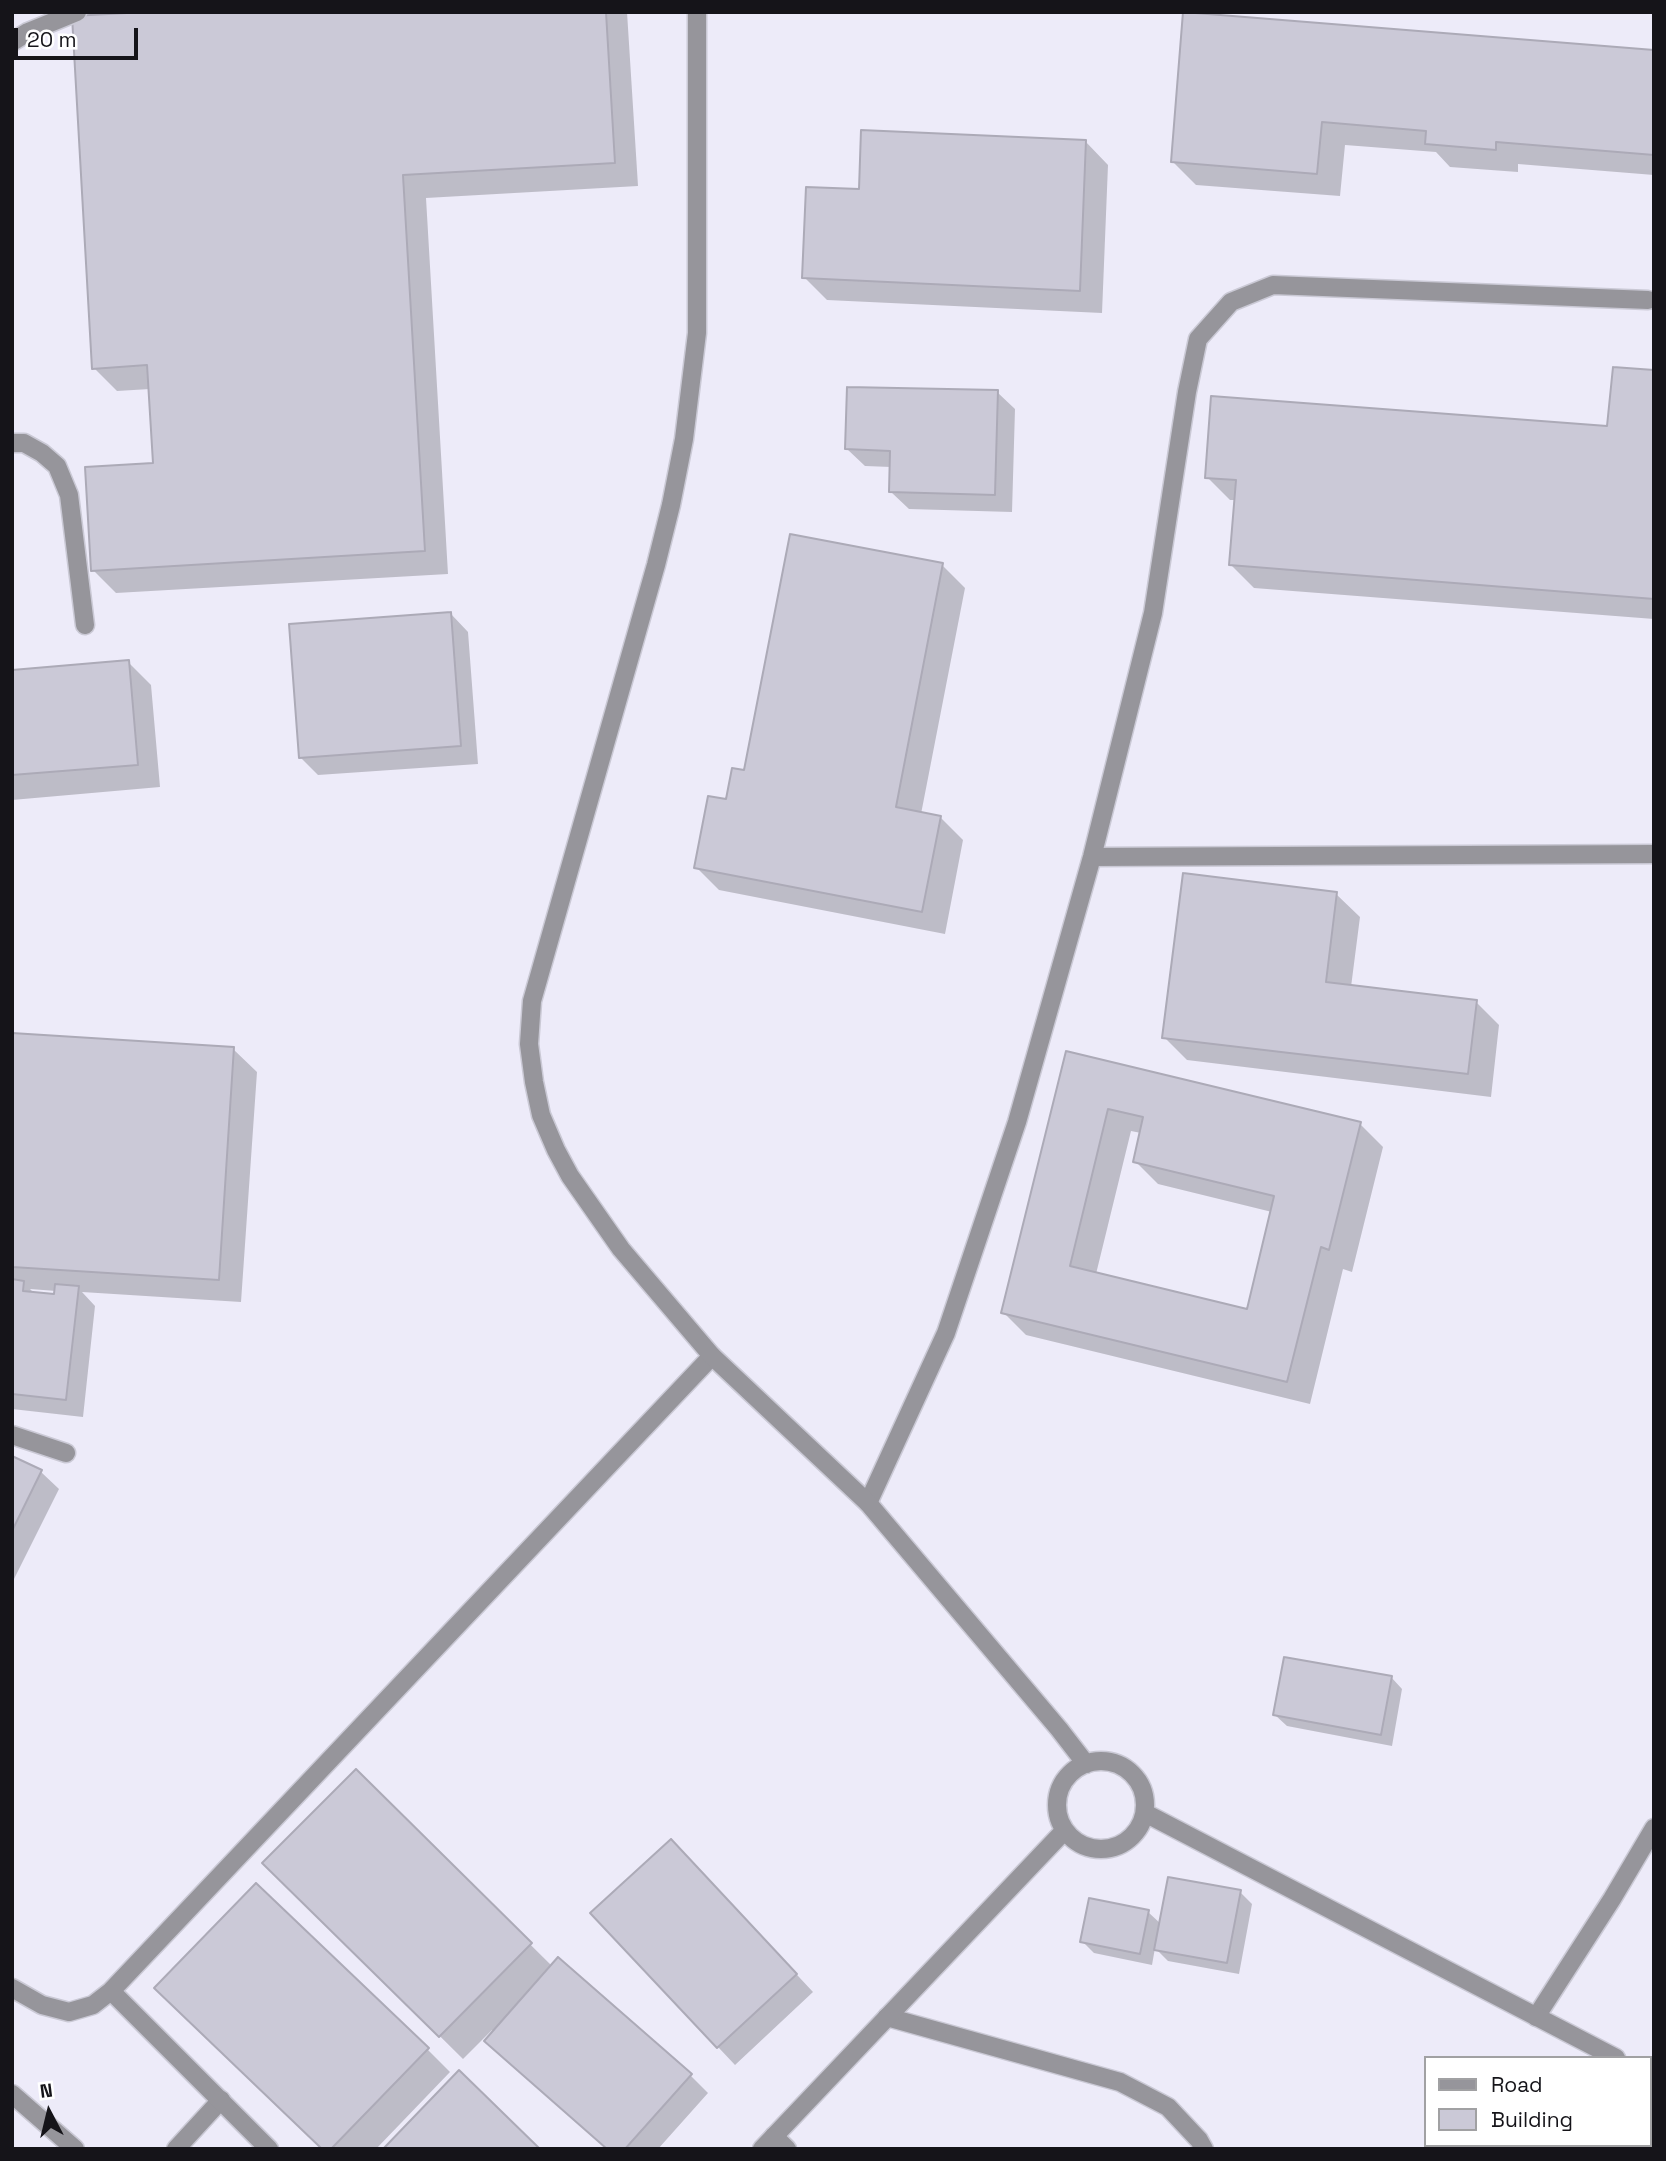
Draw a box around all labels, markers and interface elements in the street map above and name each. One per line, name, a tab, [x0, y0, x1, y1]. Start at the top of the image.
scale bar	[18, 14, 142, 58]
text: 20 m	[27, 26, 77, 53]
legend	[1424, 2056, 1652, 2147]
text: Road	[1491, 2071, 1543, 2098]
north arrow	[14, 2077, 84, 2147]
text: N	[39, 2077, 54, 2104]
text: Building	[1491, 2106, 1573, 2133]

